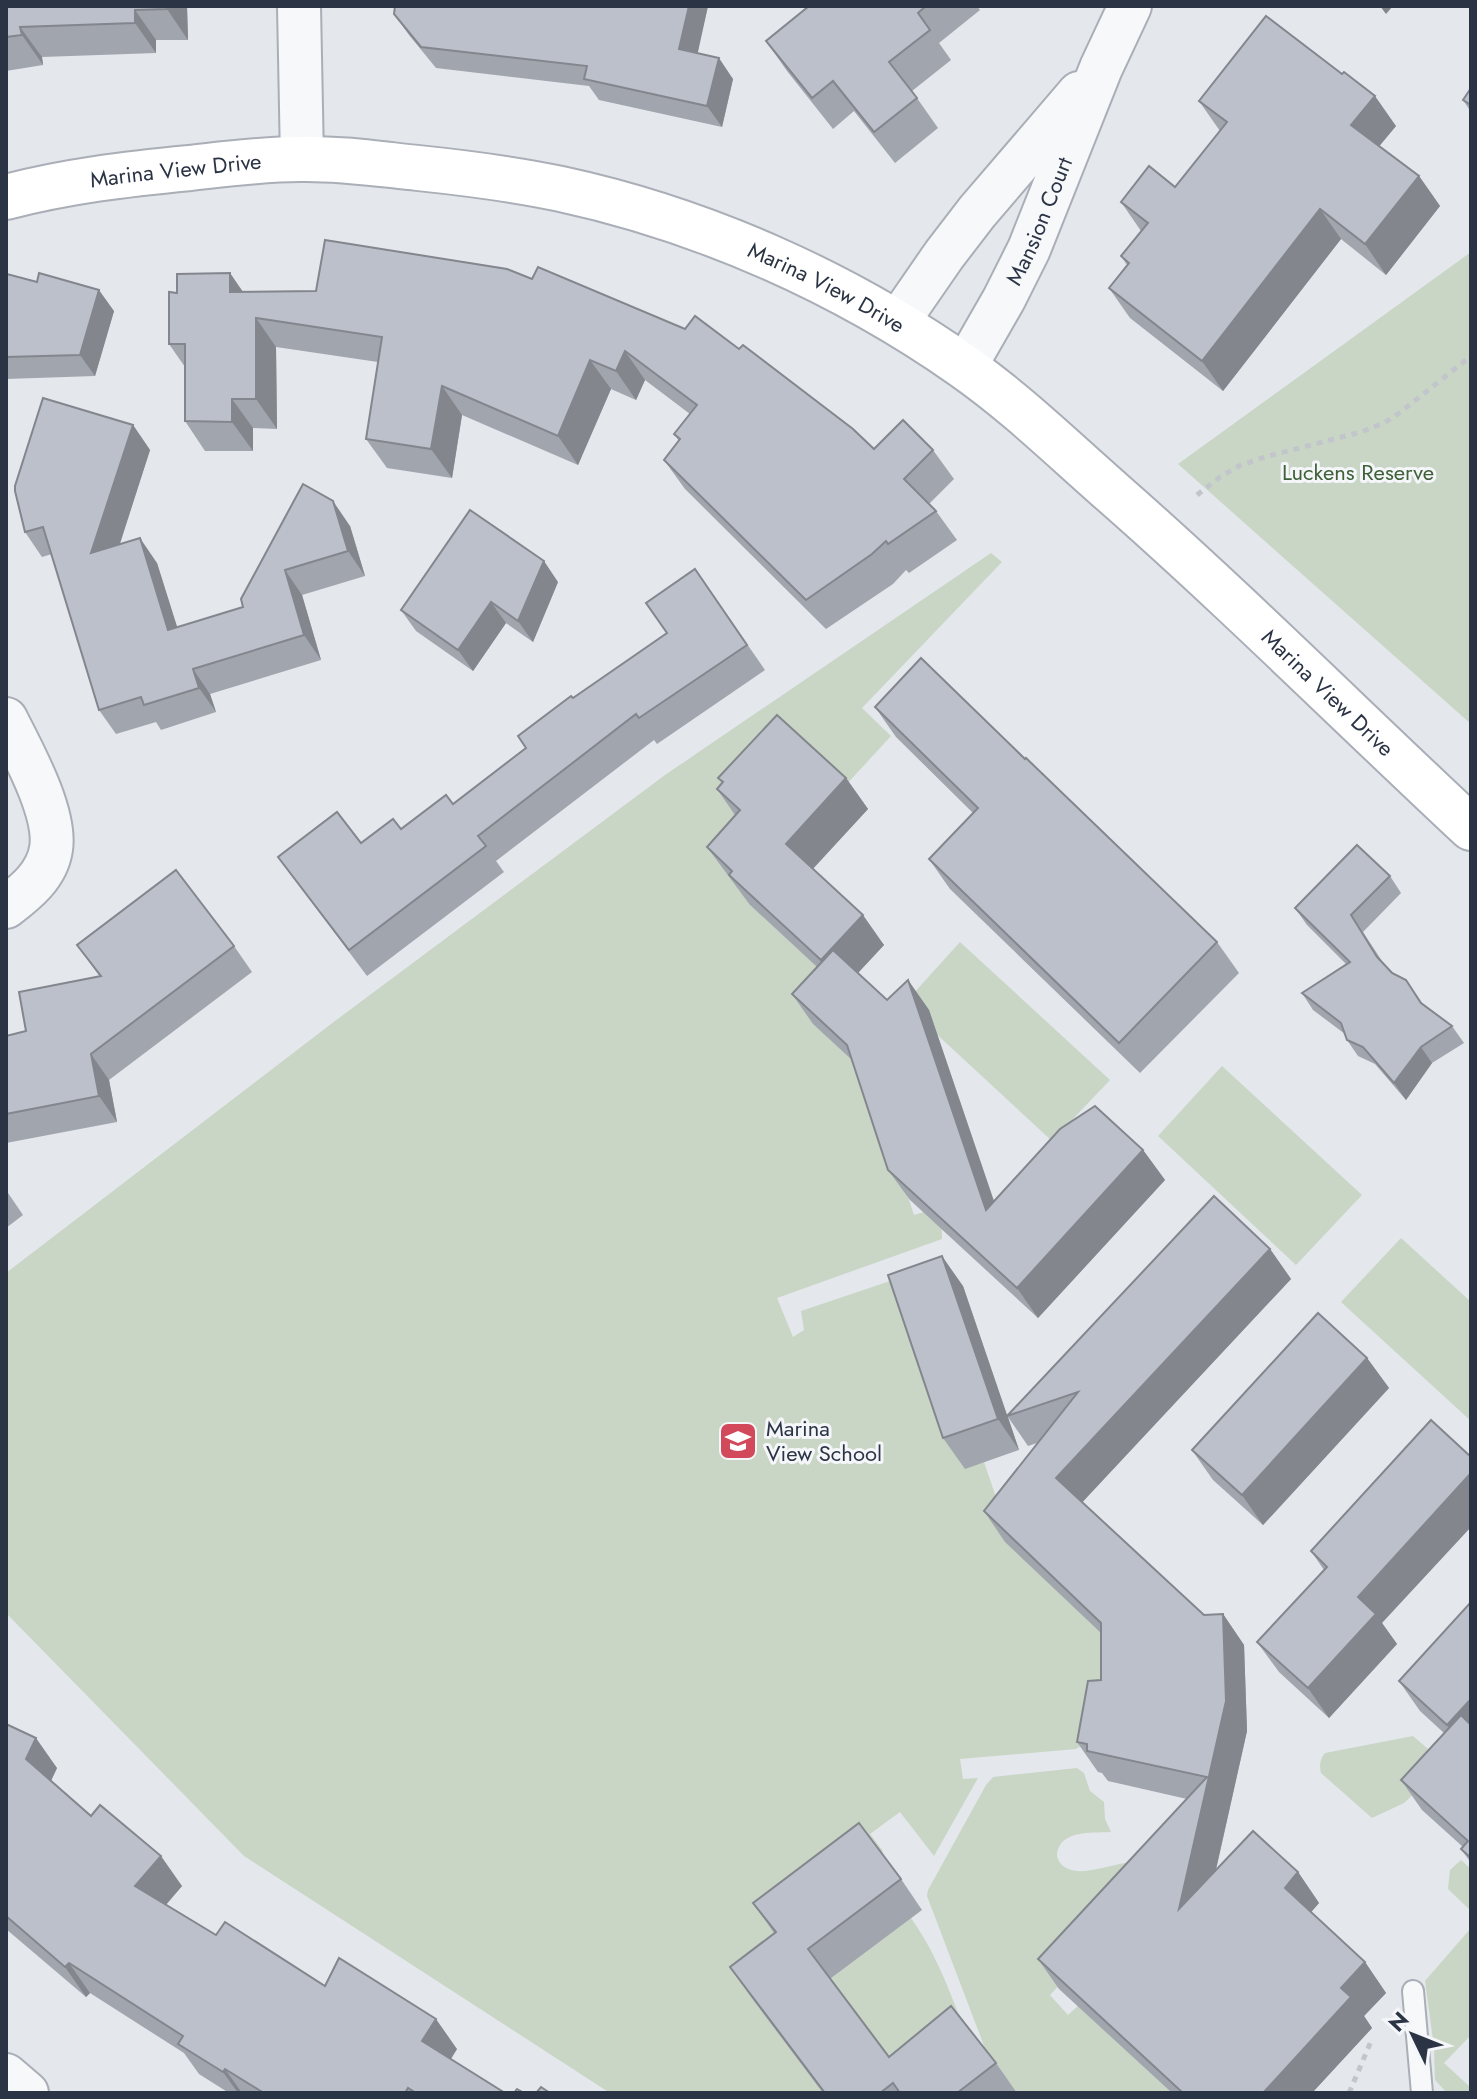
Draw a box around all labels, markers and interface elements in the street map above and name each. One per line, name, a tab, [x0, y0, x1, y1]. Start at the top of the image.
street label: Marina View Drive	[88, 145, 263, 196]
street label: Mansion Court	[998, 152, 1080, 291]
street label: Marina View Drive	[743, 234, 911, 340]
park label: Luckens Reserve	[1282, 456, 1434, 488]
street label: Marina View Drive	[1255, 621, 1401, 763]
place label: Marina View School	[766, 1412, 882, 1469]
school or university icon: Marina View School	[717, 1420, 759, 1462]
north arrow	[1373, 1995, 1453, 2075]
text: N	[1381, 2004, 1416, 2039]

